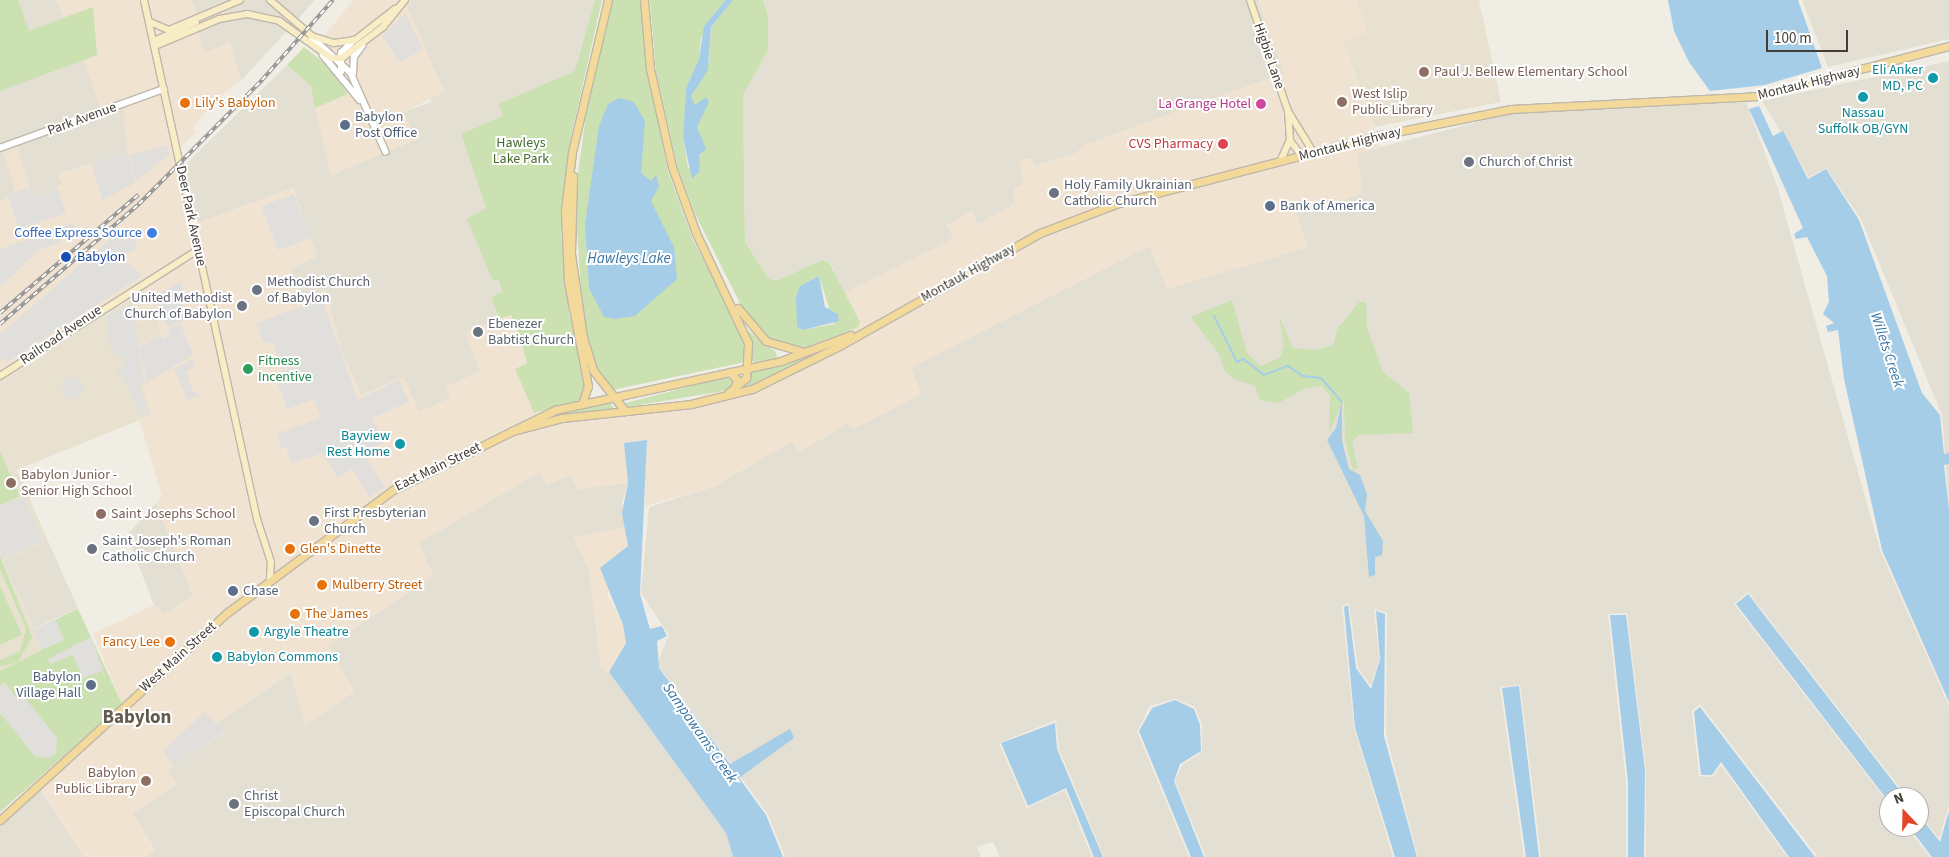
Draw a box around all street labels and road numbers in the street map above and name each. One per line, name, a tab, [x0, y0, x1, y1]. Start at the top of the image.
street label: Higbie Lane	[1250, 21, 1288, 91]
street label: Montauk Highway	[1756, 62, 1862, 104]
street label: Park Avenue	[45, 99, 119, 139]
street label: Montauk Highway	[1297, 123, 1403, 165]
street label: Deer Park Avenue	[172, 164, 210, 268]
street label: Montauk Highway	[918, 240, 1018, 306]
street label: Railroad Avenue	[17, 302, 105, 368]
street label: East Main Street	[392, 439, 484, 495]
street label: West Main Street	[136, 618, 220, 696]

